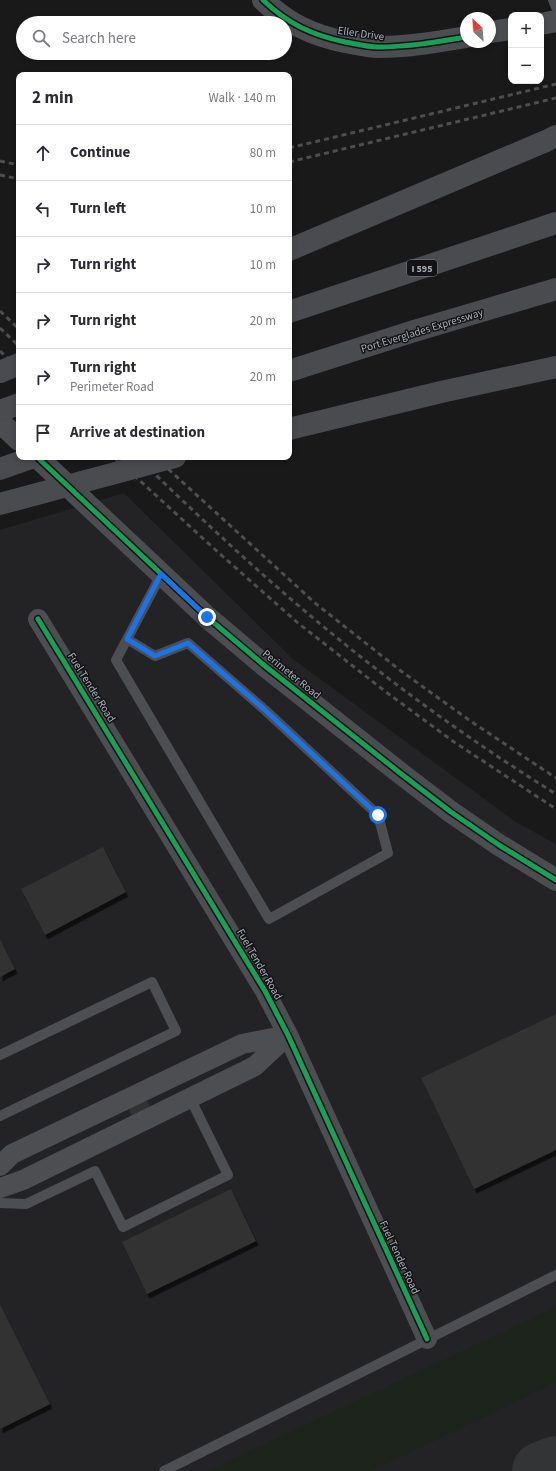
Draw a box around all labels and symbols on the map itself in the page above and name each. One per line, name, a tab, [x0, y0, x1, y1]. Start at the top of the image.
north arrow	[460, 12, 496, 48]
street label: Eller Drive	[337, 23, 386, 44]
road number: I 595	[407, 260, 437, 276]
street label: Port Everglades Expressway	[359, 305, 485, 356]
route end	[198, 608, 216, 626]
street label: Perimeter Road	[259, 646, 324, 703]
street label: Fuel Tender Road	[64, 650, 119, 725]
route start	[369, 806, 387, 824]
street label: Fuel Tender Road	[233, 926, 286, 1002]
street label: Fuel Tender Road	[376, 1218, 423, 1296]

